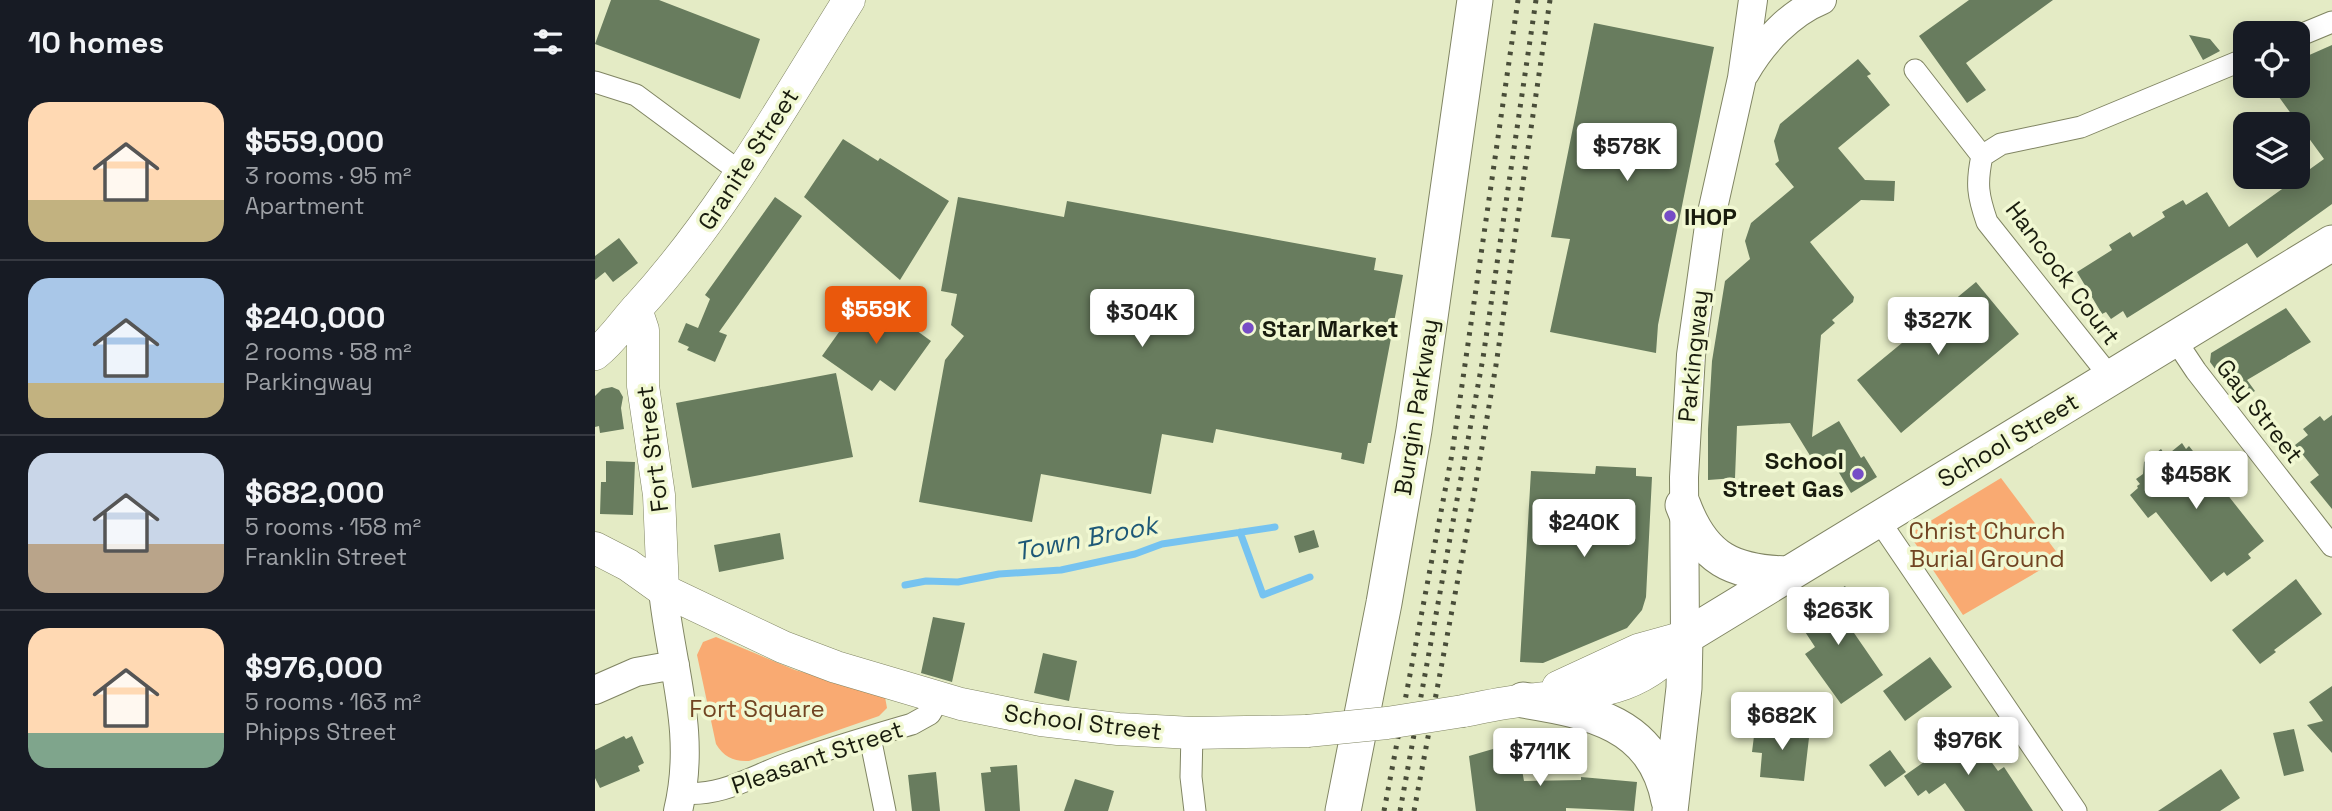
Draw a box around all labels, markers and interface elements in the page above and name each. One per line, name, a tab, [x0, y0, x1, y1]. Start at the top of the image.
map controls	[2233, 21, 2310, 189]
button: locate	[2233, 21, 2310, 98]
text: 10 homes	[28, 23, 164, 62]
icon: filters	[529, 23, 567, 61]
street label: Granite Street	[691, 82, 805, 236]
button: layers	[2233, 112, 2310, 189]
text: $559,000	[245, 122, 384, 161]
pin: $578K	[1578, 124, 1676, 183]
icon: home	[84, 130, 168, 214]
text: $578K	[1593, 131, 1661, 161]
text: 3 rooms · 95 m²	[245, 161, 411, 191]
text: Apartment	[245, 191, 365, 221]
street label: Hancock Court	[1999, 195, 2127, 351]
place label: IHOP	[1684, 201, 1737, 232]
marker: IHOP	[1662, 208, 1678, 224]
pin: $559K	[827, 286, 925, 346]
street label: Parkingway	[1671, 288, 1715, 424]
pin: $304K	[1093, 290, 1191, 349]
text: $559K	[841, 294, 911, 324]
text: $304K	[1106, 297, 1178, 327]
text: $240,000	[245, 298, 385, 337]
pin: $327K	[1889, 298, 1987, 357]
text: $327K	[1904, 305, 1972, 335]
icon: home	[84, 306, 168, 390]
place label: Star Market	[1262, 313, 1399, 344]
street label: Burgin Parkway	[1387, 316, 1445, 498]
marker: Star Market	[1240, 320, 1256, 336]
text: 2 rooms · 58 m²	[245, 337, 412, 367]
street label: Gay Street	[2210, 353, 2310, 469]
text: Parkingway	[245, 367, 373, 397]
street label: Fort Street	[629, 384, 675, 514]
street label: School Street	[1932, 386, 2084, 494]
place label: School Street Gas	[1723, 445, 1844, 504]
pin: $458K	[2147, 452, 2245, 511]
text: $458K	[2161, 459, 2231, 489]
marker: School Street Gas	[1850, 466, 1866, 482]
text: $682,000	[245, 473, 384, 512]
icon: home	[84, 481, 168, 565]
pin: $240K	[1535, 500, 1633, 559]
water label: Town Brook	[1012, 507, 1163, 568]
text: $240K	[1548, 507, 1620, 537]
text: 5 rooms · 158 m²	[245, 512, 421, 542]
park label: Christ Church Burial Ground	[1909, 515, 2065, 574]
text: Franklin Street	[245, 542, 407, 572]
pin: $263K	[1789, 588, 1887, 647]
text: $263K	[1803, 595, 1873, 625]
text: $976,000	[245, 648, 383, 687]
icon: home	[84, 656, 168, 740]
text: 5 rooms · 163 m²	[245, 687, 421, 717]
pin: $682K	[1733, 692, 1831, 752]
park label: Fort Square	[689, 693, 825, 724]
street label: School Street	[1002, 697, 1164, 747]
text: $682K	[1747, 700, 1817, 730]
street label: Pleasant Street	[727, 713, 907, 801]
text: Phipps Street	[245, 717, 397, 747]
pin: $976K	[1919, 718, 2017, 777]
text: $976K	[1934, 725, 2002, 755]
pin: $711K	[1491, 728, 1589, 788]
text: $711K	[1509, 736, 1571, 766]

